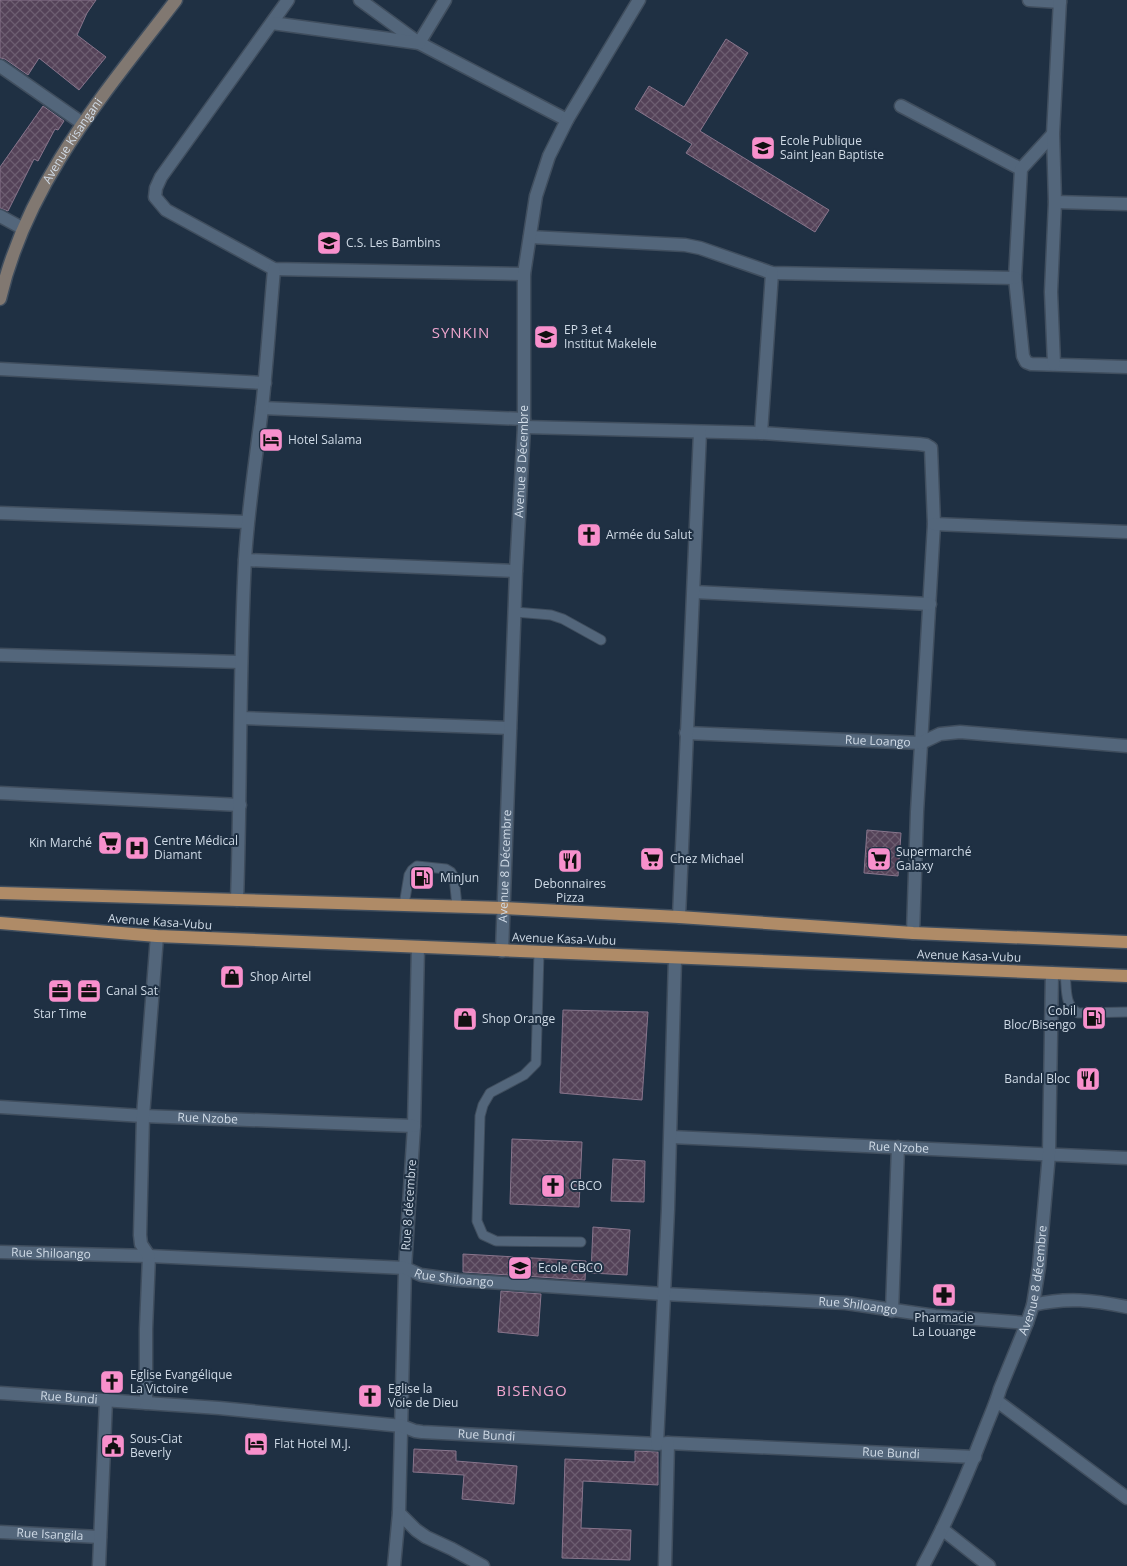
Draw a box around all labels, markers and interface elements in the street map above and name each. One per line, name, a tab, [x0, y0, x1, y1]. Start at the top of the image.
street label: Avenue Kisangani	[38, 95, 106, 186]
place label: Ecole Publique Saint Jean Baptiste	[780, 132, 884, 163]
school or university icon: Ecole Publique Saint Jean Baptiste	[750, 135, 776, 161]
school or university icon: C.S. Les Bambins	[316, 230, 342, 256]
place label: C.S. Les Bambins	[346, 234, 441, 251]
place label: EP 3 et 4 Institut Makelele	[564, 321, 657, 352]
district label: SYNKIN	[432, 322, 490, 342]
school or university icon: EP 3 et 4 Institut Makelele	[533, 324, 559, 350]
street label: Avenue 8 Décembre	[510, 405, 532, 518]
hotel icon: Hotel Salama	[258, 427, 284, 453]
place label: Hotel Salama	[288, 431, 362, 448]
church icon: Armée du Salut	[576, 522, 602, 548]
place label: Armée du Salut	[606, 526, 692, 543]
street label: Rue Loango	[845, 731, 911, 751]
street label: Avenue 8 Décembre	[494, 809, 515, 923]
supermarket icon: Kin Marché	[97, 830, 123, 856]
place label: Centre Médical Diamant	[154, 832, 238, 863]
place label: Kin Marché	[29, 834, 92, 851]
hospital icon: Centre Médical Diamant	[124, 835, 150, 861]
place label: Supermarché Galaxy	[896, 843, 972, 874]
supermarket icon: Chez Michael	[639, 846, 665, 872]
supermarket icon: Supermarché Galaxy	[866, 846, 892, 872]
restaurant icon: Debonnaires Pizza	[557, 848, 583, 874]
place label: Chez Michael	[670, 850, 744, 867]
fuel station icon: MinJun	[409, 865, 435, 891]
place label: MinJun	[440, 869, 479, 886]
place label: Debonnaires Pizza	[534, 875, 606, 906]
street label: Avenue Kasa-Vubu	[107, 909, 213, 934]
street label: Avenue Kasa-Vubu	[512, 928, 616, 949]
street label: Avenue Kasa-Vubu	[917, 945, 1021, 966]
shop icon: Shop Airtel	[219, 964, 245, 990]
place label: Shop Airtel	[250, 968, 311, 985]
office icon: Star Time	[47, 978, 73, 1004]
office icon: Canal Sat	[76, 978, 102, 1004]
place label: Canal Sat	[106, 982, 158, 999]
place label: Cobil Bloc/Bisengo	[1004, 1002, 1076, 1033]
place label: Star Time	[33, 1005, 87, 1022]
fuel station icon: Cobil Bloc/Bisengo	[1081, 1005, 1107, 1031]
shop icon: Shop Orange	[452, 1006, 478, 1032]
place label: Shop Orange	[482, 1010, 555, 1027]
restaurant icon: Bandal Bloc	[1075, 1066, 1101, 1092]
place label: Bandal Bloc	[1004, 1070, 1070, 1087]
street label: Rue Nzobe	[177, 1108, 239, 1128]
street label: Rue Nzobe	[868, 1137, 930, 1157]
street label: Rue 8 décembre	[397, 1159, 420, 1251]
church icon: CBCO	[540, 1173, 566, 1199]
place label: CBCO	[570, 1177, 602, 1194]
street label: Avenue 8 décembre	[1014, 1224, 1051, 1337]
street label: Rue Shiloango	[11, 1243, 91, 1262]
school or university icon: Ecole CBCO	[507, 1255, 533, 1281]
place label: Ecole CBCO	[538, 1259, 603, 1276]
street label: Rue Shiloango	[412, 1264, 494, 1290]
pharmacy icon: Pharmacie La Louange	[931, 1282, 957, 1308]
street label: Rue Shiloango	[818, 1293, 899, 1318]
place label: Pharmacie La Louange	[912, 1309, 976, 1340]
place label: Eglise Evangélique La Victoire	[130, 1366, 233, 1397]
church icon: Eglise Evangélique La Victoire	[99, 1369, 125, 1395]
place label: Eglise la Voie de Dieu	[388, 1380, 458, 1411]
district label: BISENGO	[496, 1380, 568, 1400]
church icon: Eglise la Voie de Dieu	[357, 1383, 383, 1409]
street label: Rue Bundi	[40, 1387, 98, 1408]
street label: Rue Bundi	[457, 1425, 516, 1445]
place label: Sous-Ciat Beverly	[130, 1430, 182, 1461]
hotel icon: Flat Hotel M.J.	[243, 1431, 269, 1457]
public building icon: Sous-Ciat Beverly	[100, 1433, 126, 1459]
place label: Flat Hotel M.J.	[274, 1435, 351, 1452]
street label: Rue Bundi	[862, 1443, 920, 1462]
street label: Rue Isangila	[16, 1524, 84, 1544]

